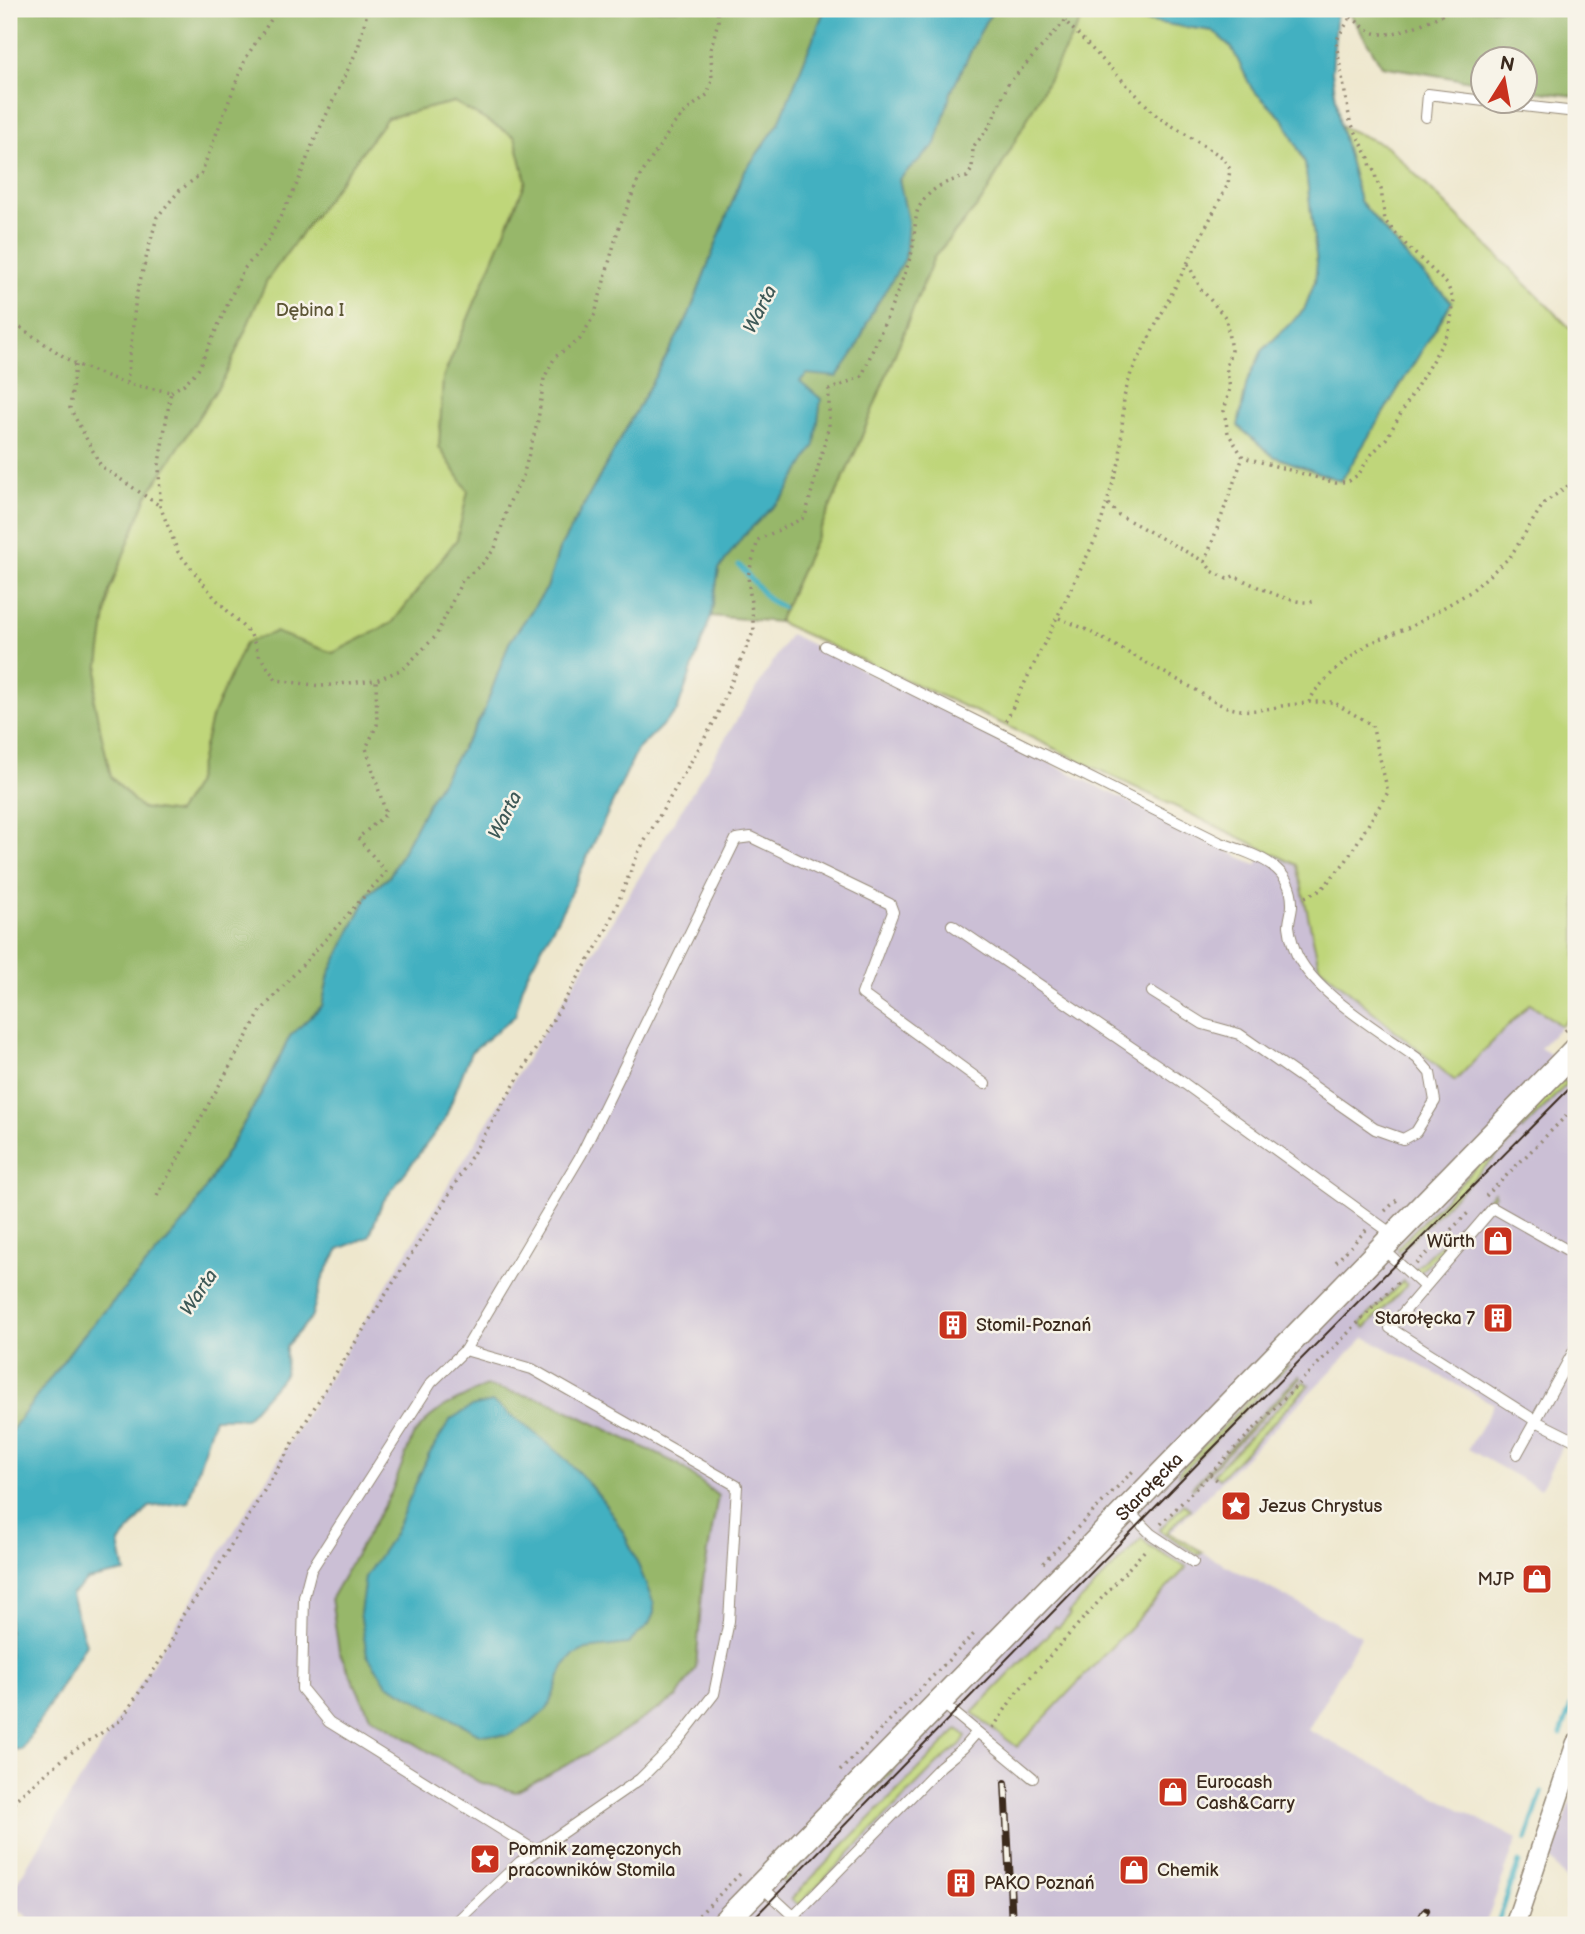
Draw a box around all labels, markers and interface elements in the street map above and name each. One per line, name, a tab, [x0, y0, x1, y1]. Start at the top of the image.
north arrow	[1470, 46, 1540, 116]
text: N	[1498, 52, 1516, 77]
water label: Warta	[739, 282, 782, 338]
park label: Dębina I	[276, 300, 344, 321]
water label: Warta	[484, 788, 527, 844]
shop icon: Würth	[1481, 1224, 1515, 1258]
place label: Würth	[1427, 1231, 1475, 1252]
water label: Warta	[175, 1265, 223, 1320]
building icon: Starołęcka 7	[1481, 1301, 1515, 1335]
building icon: Stomil-Poznań	[936, 1308, 970, 1342]
place label: Starołęcka 7	[1375, 1308, 1475, 1329]
place label: Stomil-Poznań	[976, 1315, 1091, 1336]
street label: Starołęcka	[1112, 1449, 1187, 1526]
place icon: Jezus Chrystus	[1219, 1489, 1253, 1523]
place label: Jezus Chrystus	[1259, 1496, 1383, 1517]
shop icon: MJP	[1520, 1562, 1554, 1596]
place label: MJP	[1477, 1569, 1515, 1590]
place label: Eurocash Cash&Carry	[1196, 1772, 1296, 1814]
shop icon: Eurocash Cash&Carry	[1156, 1775, 1190, 1809]
place label: Pomnik zamęczonych pracowników Stomila	[508, 1839, 681, 1881]
place icon: Pomnik zamęczonych pracowników Stomila	[468, 1842, 502, 1876]
shop icon: Chemik	[1117, 1853, 1151, 1887]
place label: Chemik	[1157, 1860, 1219, 1881]
building icon: PAKO Poznań	[944, 1866, 978, 1900]
place label: PAKO Poznań	[984, 1873, 1094, 1894]

